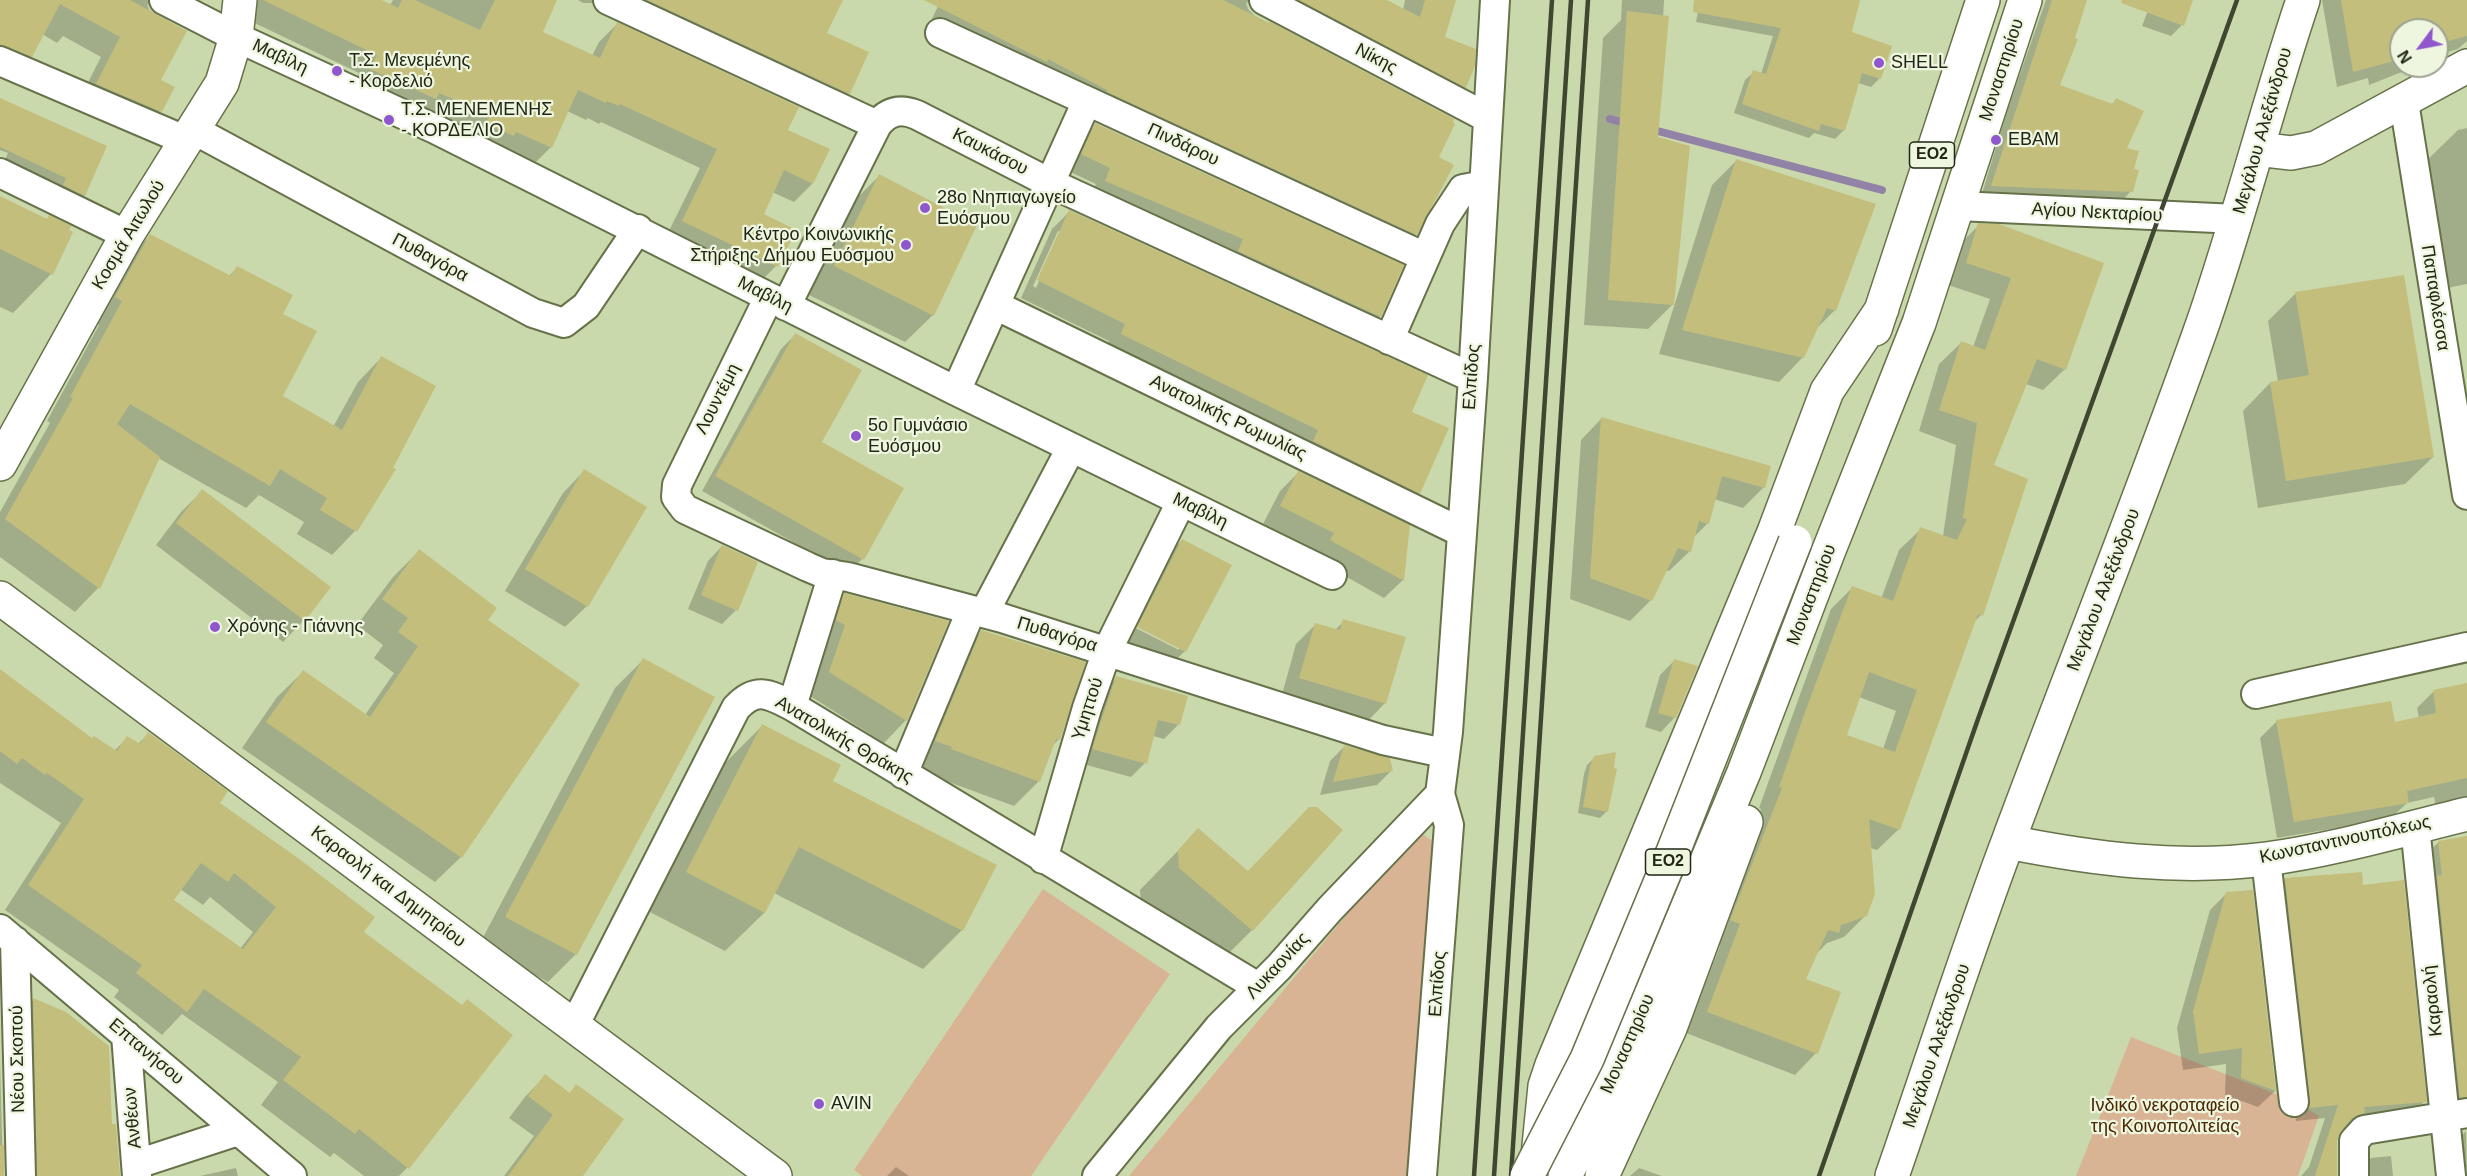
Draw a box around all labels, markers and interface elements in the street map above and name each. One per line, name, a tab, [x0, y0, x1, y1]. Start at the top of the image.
street label: Μοναστηρίου	[1975, 16, 2029, 124]
north arrow	[2389, 18, 2449, 78]
street label: Μαβίλη	[249, 35, 311, 79]
street label: Νίκης	[1351, 39, 1401, 79]
street label: Μεγάλου Αλεξάνδρου	[2229, 45, 2297, 217]
text: N	[2395, 47, 2415, 66]
place label: Τ.Σ. Μενεμένης - Κορδελιό	[349, 50, 470, 92]
place label: SHELL	[1891, 52, 1948, 74]
marker: SHELL	[1872, 56, 1886, 70]
marker: Τ.Σ. Μενεμένης - Κορδελιό	[330, 64, 344, 78]
place label: Τ.Σ. ΜΕΝΕΜΕΝΗΣ - ΚΟΡΔΕΛΙΟ	[401, 99, 552, 142]
marker: Τ.Σ. ΜΕΝΕΜΕΝΗΣ - ΚΟΡΔΕΛΙΟ	[382, 113, 396, 127]
street label: Πινδάρου	[1144, 119, 1222, 171]
street label: Καυκάσου	[948, 124, 1032, 180]
place label: ΕΒΑΜ	[2008, 129, 2059, 151]
marker: ΕΒΑΜ	[1989, 133, 2003, 147]
road number: ΕΟ2	[1910, 142, 1954, 168]
street label: Κοσμά Αιτωλού	[88, 176, 170, 294]
place label: 28ο Νηπιαγωγείο Ευόσμου	[937, 187, 1076, 230]
street label: Αγίου Νεκταρίου	[2031, 199, 2163, 227]
marker: 28ο Νηπιαγωγείο Ευόσμου	[918, 201, 932, 215]
place label: Κέντρο Κοινωνικής Στήριξης Δήμου Ευόσμου	[690, 224, 894, 266]
street label: Πυθαγόρα	[388, 229, 472, 287]
marker: Κέντρο Κοινωνικής Στήριξης Δήμου Ευόσμου	[899, 238, 913, 252]
street label: Παπαφλέσσα	[2416, 243, 2454, 353]
street label: Μαβίλη	[734, 272, 796, 318]
street label: Ελπίδος	[1459, 343, 1485, 411]
street label: Λουντέμη	[691, 360, 745, 438]
street label: Ανατολικής Ρωμυλίας	[1146, 371, 1310, 465]
place label: 5ο Γυμνάσιο Ευόσμου	[868, 415, 968, 458]
marker: 5ο Γυμνάσιο Ευόσμου	[849, 429, 863, 443]
street label: Μαβίλη	[1169, 488, 1231, 534]
street label: Μεγάλου Αλεξάνδρου	[2063, 506, 2145, 674]
street label: Μοναστηρίου	[1783, 541, 1841, 649]
street label: Πυθαγόρα	[1014, 613, 1100, 657]
place label: Χρόνης - Γιάννης	[227, 616, 363, 638]
marker: Χρόνης - Γιάννης	[208, 620, 222, 634]
street label: Υμηττού	[1068, 675, 1108, 743]
street label: Ανατολικής Θράκης	[771, 692, 917, 788]
street label: Κωνσταντινουπόλεως	[2258, 811, 2432, 869]
street label: Καραολή και Δημητρίου	[306, 822, 470, 952]
road number: ΕΟ2	[1646, 849, 1690, 875]
street label: Λυκαονίας	[1242, 928, 1314, 1004]
street label: Ελπίδος	[1425, 950, 1451, 1018]
street label: Μεγάλου Αλεξάνδρου	[1899, 961, 1975, 1131]
street label: Καραολή	[2419, 964, 2447, 1038]
street label: Μοναστηρίου	[1596, 991, 1660, 1097]
street label: Νέου Σκοπού	[6, 1005, 30, 1113]
street label: Επτανήσου	[104, 1014, 188, 1090]
street label: Ανθέων	[120, 1086, 146, 1150]
place label: AVIN	[831, 1093, 872, 1115]
park label: Ινδικό νεκροταφείο της Κοινοπολιτείας	[2091, 1095, 2239, 1138]
marker: AVIN	[812, 1097, 826, 1111]

